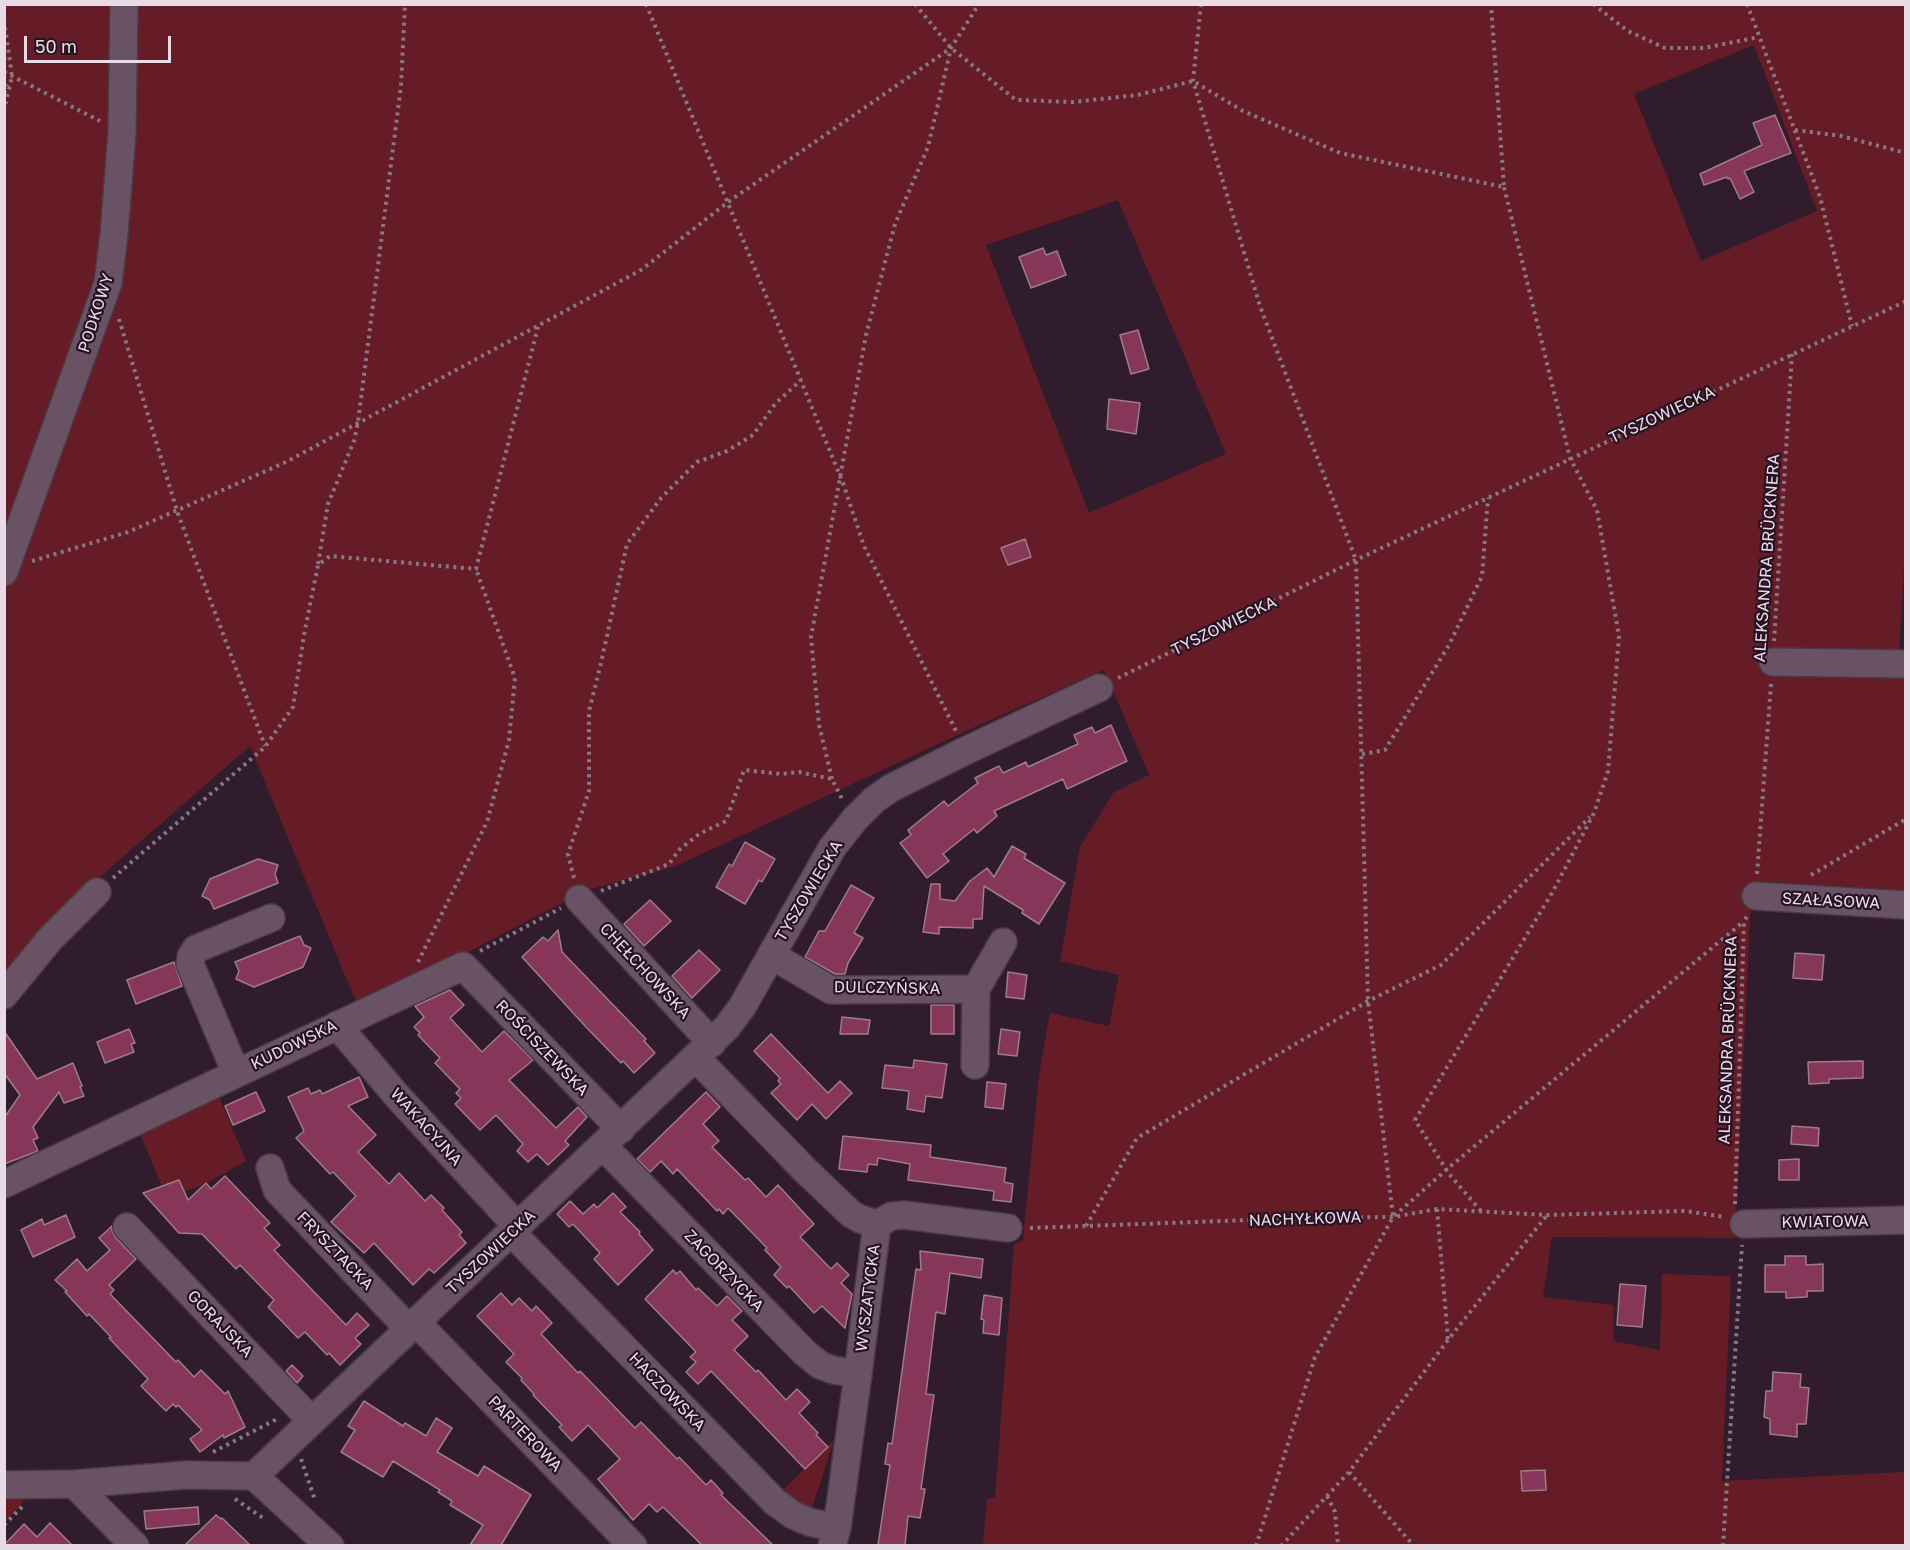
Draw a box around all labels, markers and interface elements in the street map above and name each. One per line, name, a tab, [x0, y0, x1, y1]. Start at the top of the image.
scale bar	[27, 24, 174, 62]
text: 50 m	[35, 35, 77, 57]
street label: PODKOWY	[74, 271, 118, 355]
street label: TYSZOWIECKA	[1606, 382, 1718, 448]
street label: ALEKSANDRA BRÜCKNERA	[1750, 453, 1784, 663]
street label: TYSZOWIECKA	[1168, 592, 1280, 660]
street label: TYSZOWIECKA	[771, 837, 847, 945]
street label: SZAŁASOWA	[1782, 889, 1880, 913]
street label: CHEŁCHOWSKA	[596, 919, 694, 1023]
street label: ALEKSANDRA BRÜCKNERA	[1715, 935, 1741, 1145]
street label: DULCZYŃSKA	[834, 977, 940, 999]
street label: ROŚCISZEWSKA	[491, 996, 593, 1100]
street label: KUDOWSKA	[248, 1016, 340, 1074]
street label: WAKACYJNA	[386, 1084, 466, 1170]
street label: TYSZOWIECKA	[443, 1206, 539, 1298]
street label: NACHYŁKOWA	[1248, 1207, 1362, 1231]
street label: FRYSZTACKA	[293, 1208, 377, 1294]
street label: KWIATOWA	[1781, 1212, 1869, 1232]
street label: ZAGORZYCKA	[680, 1226, 768, 1316]
street label: WYSZATYCKA	[852, 1243, 884, 1353]
street label: GORAJSKA	[183, 1286, 257, 1362]
street label: HACZOWSKA	[625, 1349, 709, 1435]
street label: PARTEROWA	[484, 1392, 566, 1476]

